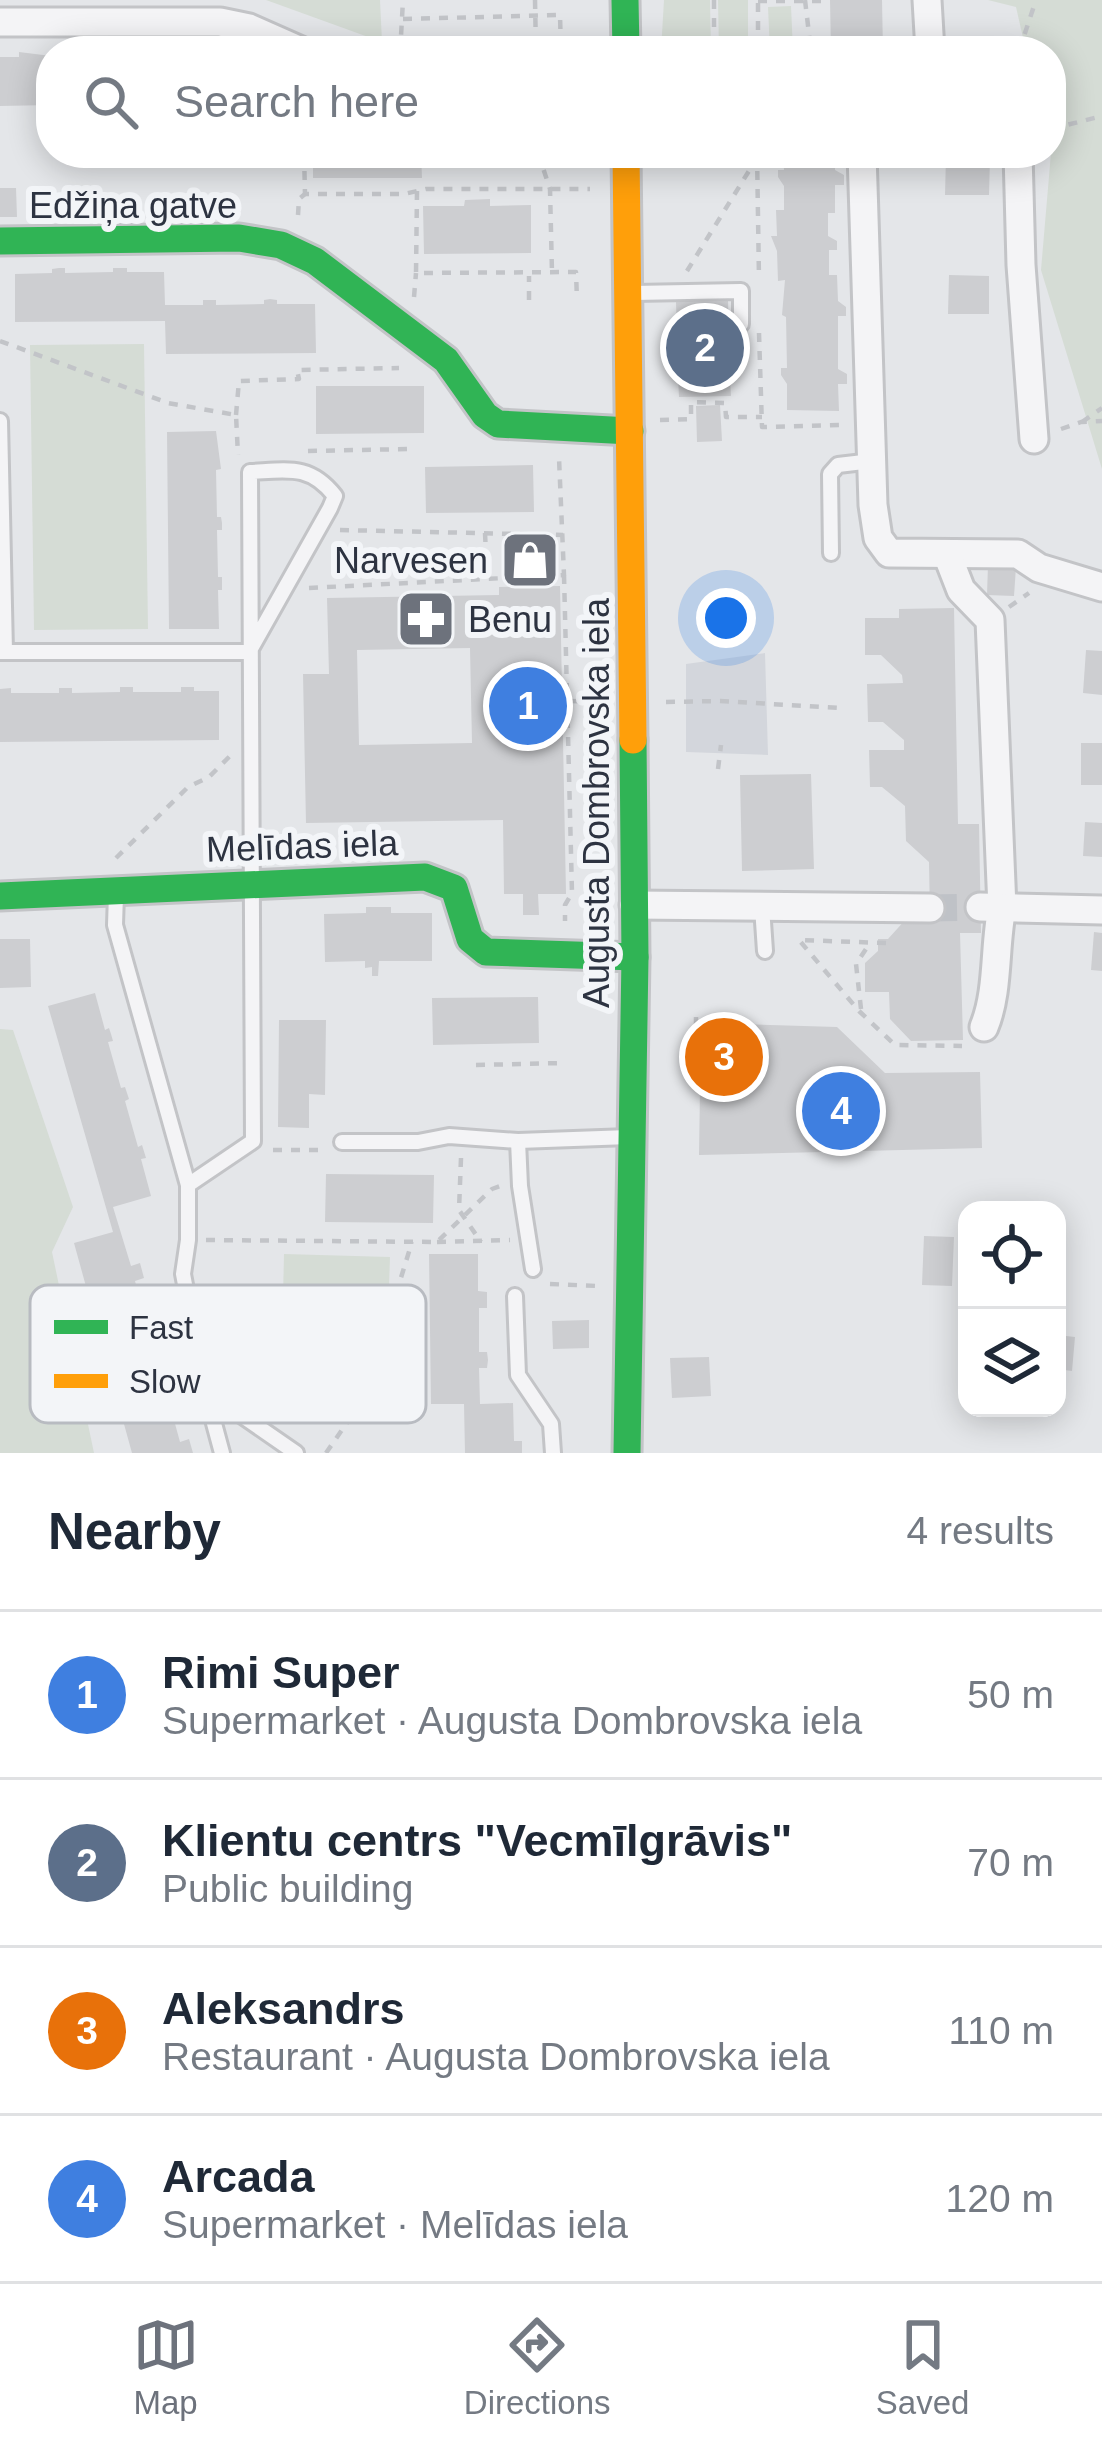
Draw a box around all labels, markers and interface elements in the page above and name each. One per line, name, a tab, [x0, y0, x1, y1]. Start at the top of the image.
search box	[36, 36, 1066, 168]
icon: search	[78, 69, 144, 135]
text: Search here	[174, 76, 419, 127]
street label: Edžiņa gatve	[29, 185, 237, 226]
pin: 2	[666, 303, 744, 393]
shop icon: Narvesen	[499, 529, 561, 591]
place label: Narvesen	[334, 540, 488, 581]
pharmacy icon: Benu	[395, 588, 457, 650]
your location	[696, 588, 756, 648]
street label: Augusta Dombrovska iela	[576, 597, 617, 1008]
place label: Benu	[468, 599, 552, 640]
pin: 1	[489, 661, 567, 751]
street label: Melīdas iela	[205, 822, 400, 870]
pin: 3	[685, 1012, 763, 1102]
pin: 4	[802, 1066, 880, 1156]
map controls	[958, 1201, 1066, 1417]
button: locate	[958, 1201, 1066, 1309]
legend	[30, 1285, 426, 1423]
text: Fast	[129, 1309, 193, 1346]
button: layers	[958, 1309, 1066, 1417]
text: Slow	[129, 1363, 201, 1400]
text: Nearby	[48, 1503, 221, 1560]
text: 4 results	[907, 1509, 1054, 1552]
text: Rimi Super	[162, 1647, 400, 1698]
text: 1	[76, 1673, 98, 1716]
text: 50 m	[967, 1673, 1054, 1716]
text: Supermarket · Augusta Dombrovska iela	[162, 1699, 862, 1742]
text: Klientu centrs "Vecmīlgrāvis"	[162, 1815, 792, 1866]
text: 2	[76, 1841, 98, 1884]
text: 70 m	[967, 1841, 1054, 1884]
text: Public building	[162, 1867, 414, 1910]
text: Aleksandrs	[162, 1983, 405, 2034]
text: 3	[76, 2009, 98, 2052]
text: 110 m	[949, 2009, 1054, 2052]
text: Restaurant · Augusta Dombrovska iela	[162, 2035, 830, 2078]
text: Arcada	[162, 2151, 315, 2202]
text: 4	[76, 2177, 98, 2220]
text: 120 m	[946, 2177, 1054, 2220]
text: Supermarket · Melīdas iela	[162, 2203, 628, 2246]
tab: Map	[133, 2312, 199, 2422]
tab: Directions	[464, 2312, 611, 2422]
tab: Saved	[876, 2312, 969, 2422]

